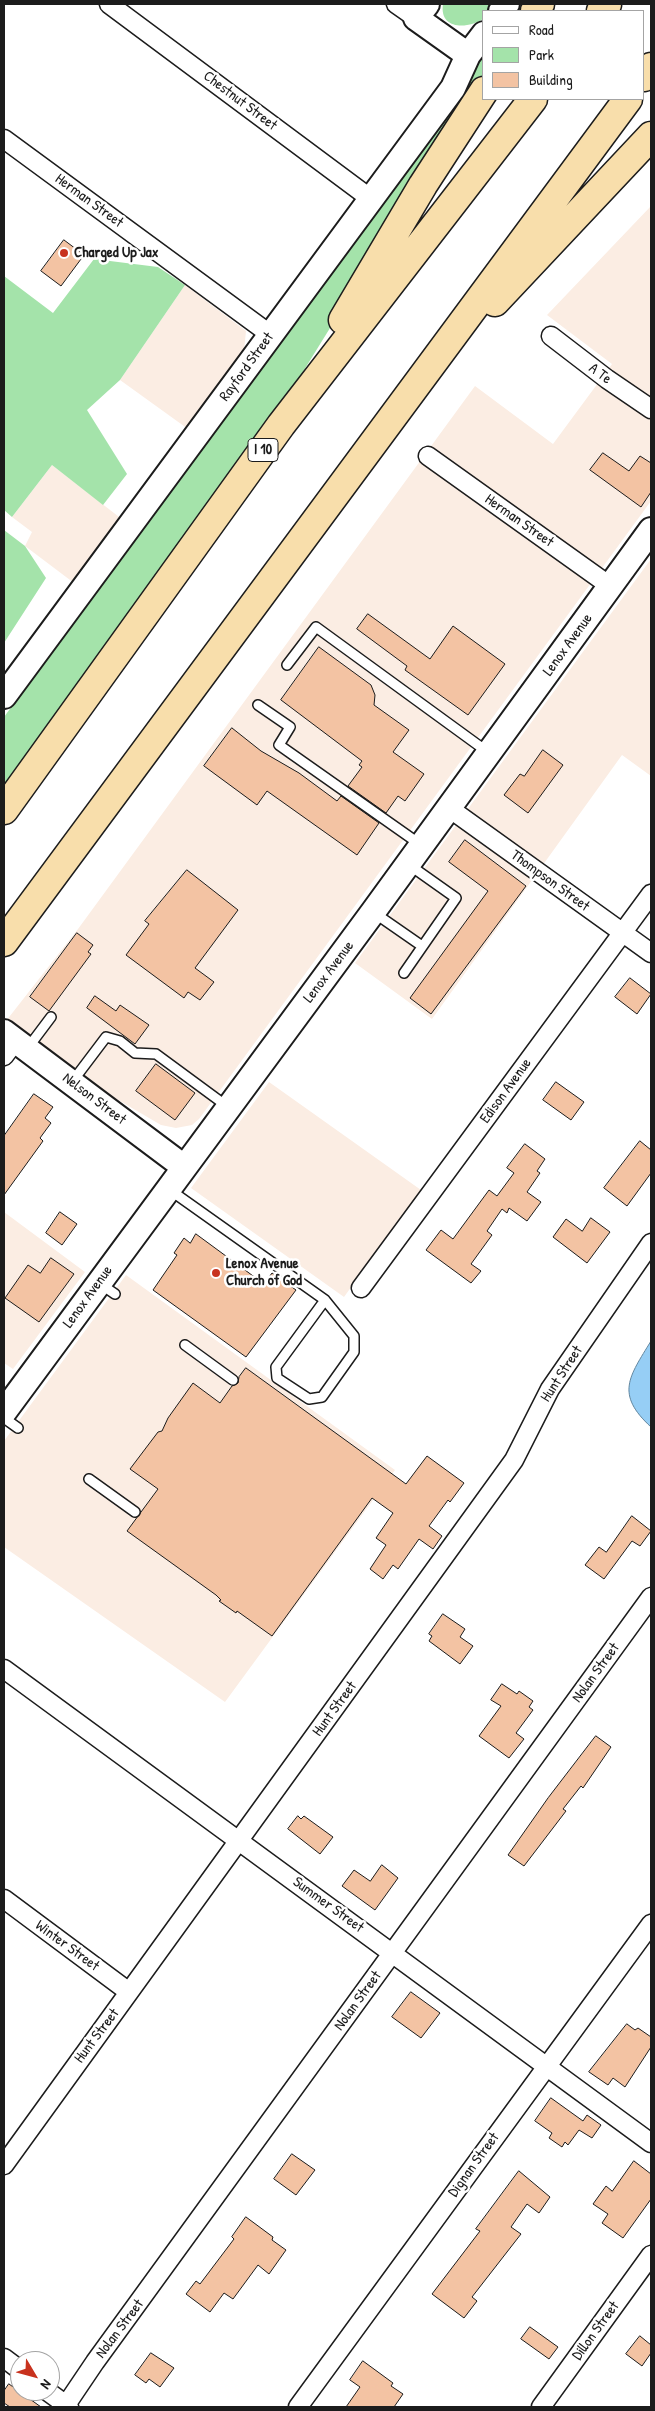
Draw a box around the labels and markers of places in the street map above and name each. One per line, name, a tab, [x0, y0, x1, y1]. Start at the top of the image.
place label: Charged Up Jax	[74, 244, 158, 262]
marker: Charged Up Jax	[58, 247, 70, 259]
place label: Lenox Avenue Church of God	[226, 1255, 302, 1290]
marker: Lenox Avenue Church of God	[210, 1267, 222, 1279]

